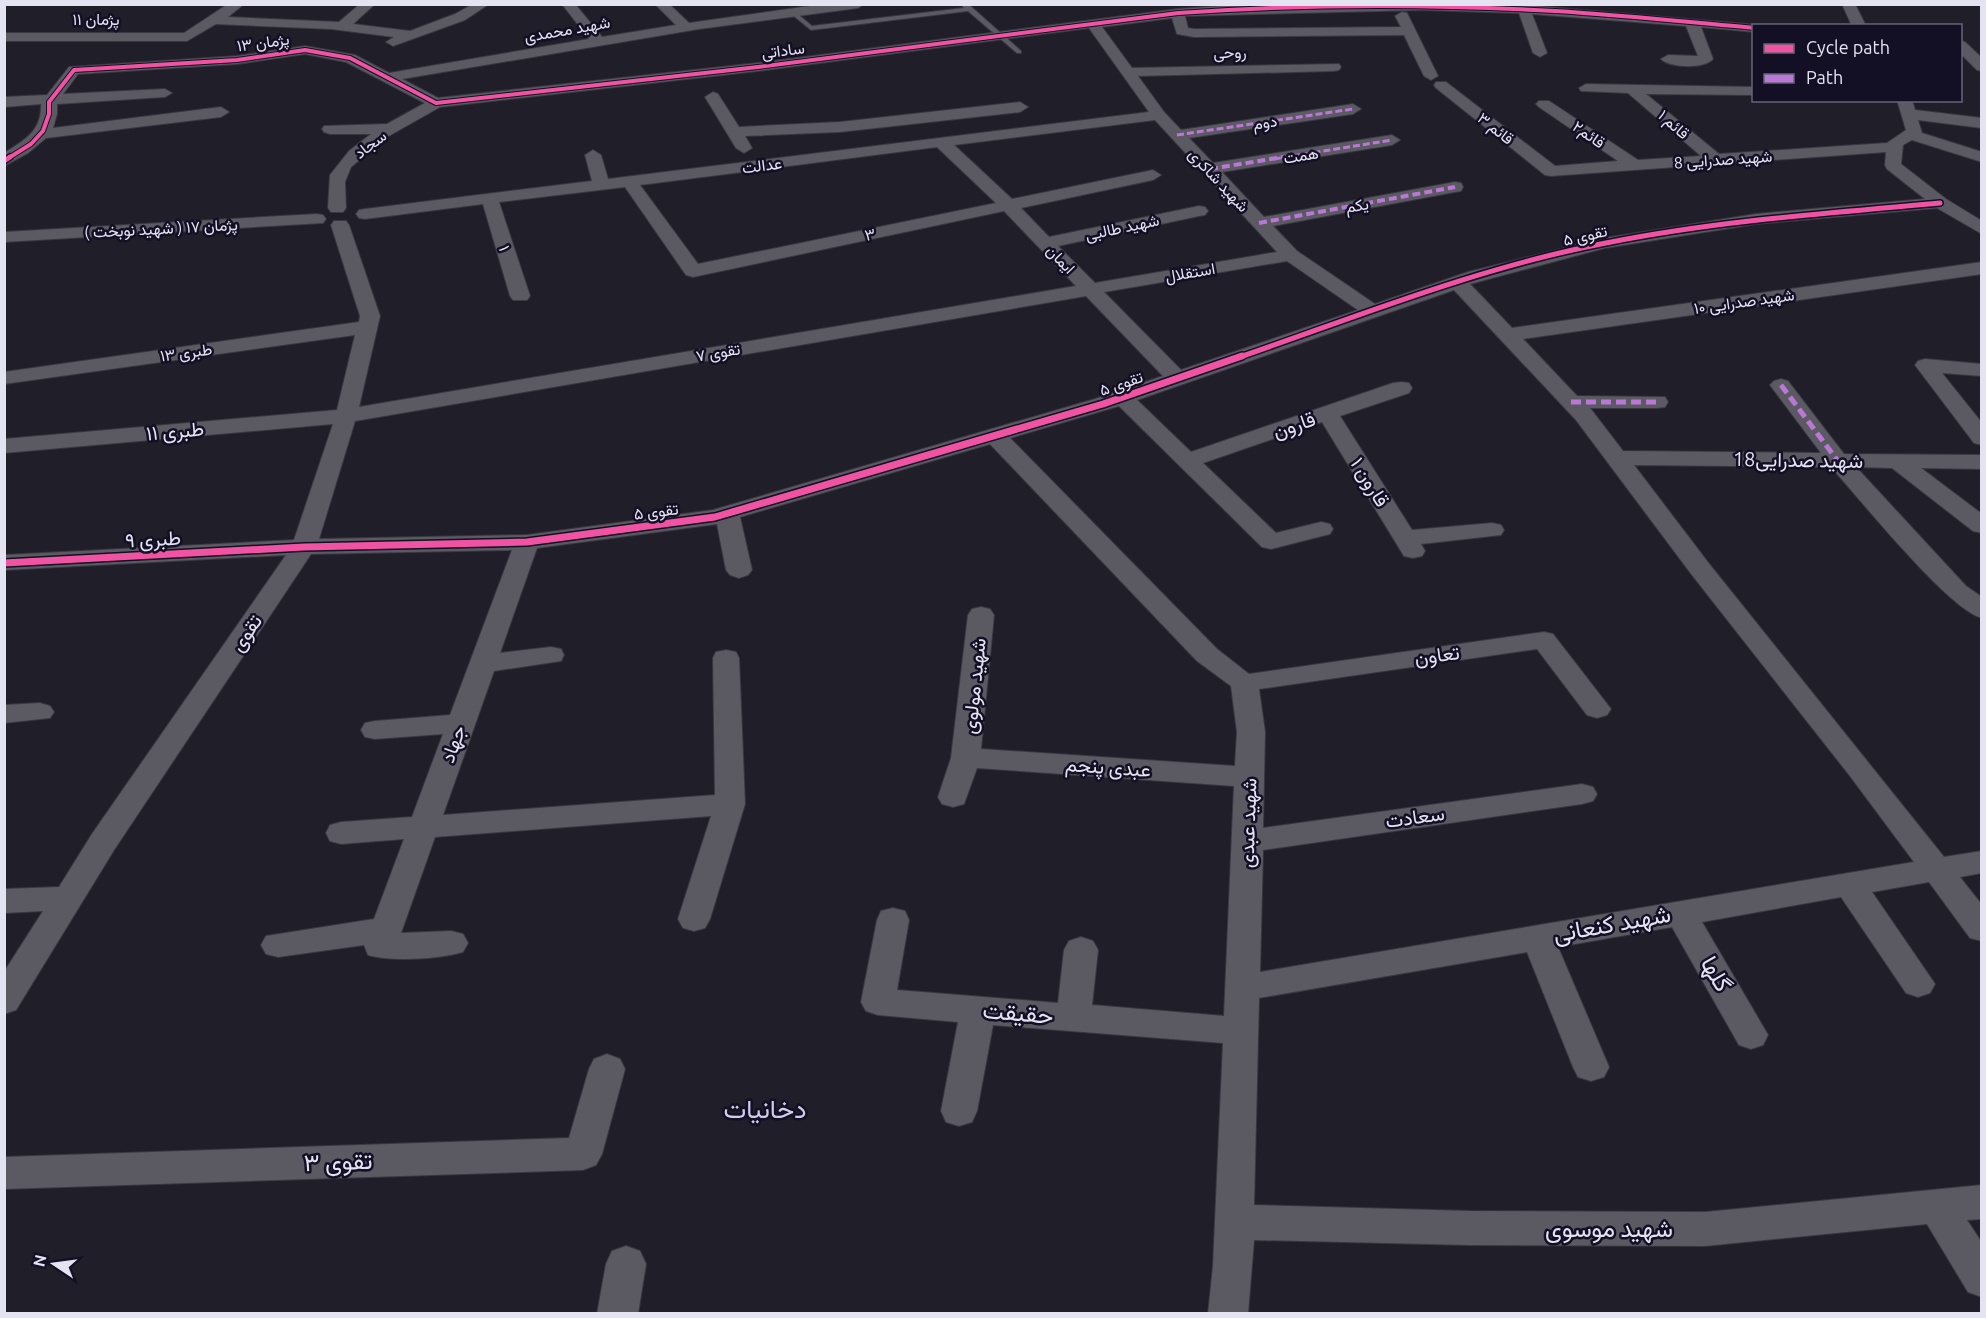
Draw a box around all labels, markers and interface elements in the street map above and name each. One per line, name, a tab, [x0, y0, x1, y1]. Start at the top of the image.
street label: پژمان ۱۱	[73, 10, 119, 31]
street label: شهید محمدی	[523, 13, 612, 47]
legend	[1752, 24, 1962, 102]
street label: پژمان ۱۳	[236, 29, 291, 58]
text: Cycle path	[1806, 37, 1890, 57]
street label: ساداتی	[760, 38, 806, 64]
street label: روحی	[1213, 43, 1247, 63]
text: Path	[1806, 67, 1843, 87]
street label: قائم ۱	[1654, 106, 1693, 144]
street label: قائم ۳	[1473, 108, 1518, 149]
street label: دوم	[1252, 111, 1279, 135]
street label: قائم۲	[1568, 117, 1608, 153]
street label: سجاد	[350, 126, 390, 163]
street label: همت	[1282, 143, 1320, 167]
street label: شهید شاکری	[1184, 145, 1253, 217]
street label: شهید صدرایی 8	[1673, 147, 1773, 173]
street label: عدالت	[741, 154, 783, 176]
street label: یکم	[1344, 194, 1370, 218]
street label: شهید طالبی	[1083, 210, 1161, 246]
street label: پژمان ۱۷ ( شهید نوبخت )	[84, 215, 238, 244]
street label: تقوی ۵	[1561, 221, 1609, 251]
street label: ۳	[863, 224, 877, 244]
street label: ایمان	[1042, 241, 1079, 278]
street label: ۱	[496, 243, 514, 253]
street label: استقلال	[1164, 259, 1217, 286]
street label: شهید صدرایی ۱۰	[1693, 285, 1796, 319]
street label: طبری ۱۳	[159, 339, 213, 367]
street label: تقوی ۷	[694, 339, 742, 367]
street label: تقوی ۵	[1097, 367, 1146, 401]
street label: قارون	[1270, 407, 1319, 444]
street label: طبری ۱۱	[145, 417, 205, 446]
street label: شهید صدرایی18	[1733, 447, 1863, 474]
street label: قارون ۱	[1345, 453, 1394, 512]
street label: تقوی ۵	[633, 499, 680, 525]
street label: طبری ۹	[124, 526, 182, 553]
street label: تقوی	[225, 610, 268, 657]
street label: شهید مولوی	[957, 637, 992, 735]
street label: تعاون	[1413, 640, 1461, 671]
street label: جهاد	[435, 722, 472, 766]
street label: عبدی پنجم	[1064, 752, 1152, 784]
street label: شهید عبدی	[1234, 777, 1263, 869]
street label: سعادت	[1384, 801, 1446, 832]
street label: شهید کنعانی	[1551, 900, 1673, 949]
street label: گلها	[1694, 951, 1737, 997]
street label: حقیقت	[981, 996, 1055, 1030]
district label: دخانیات	[723, 1094, 807, 1124]
street label: تقوی ۳	[303, 1147, 373, 1178]
street label: شهید موسوی	[1545, 1215, 1673, 1244]
north arrow	[24, 1234, 84, 1294]
text: N	[29, 1253, 49, 1268]

